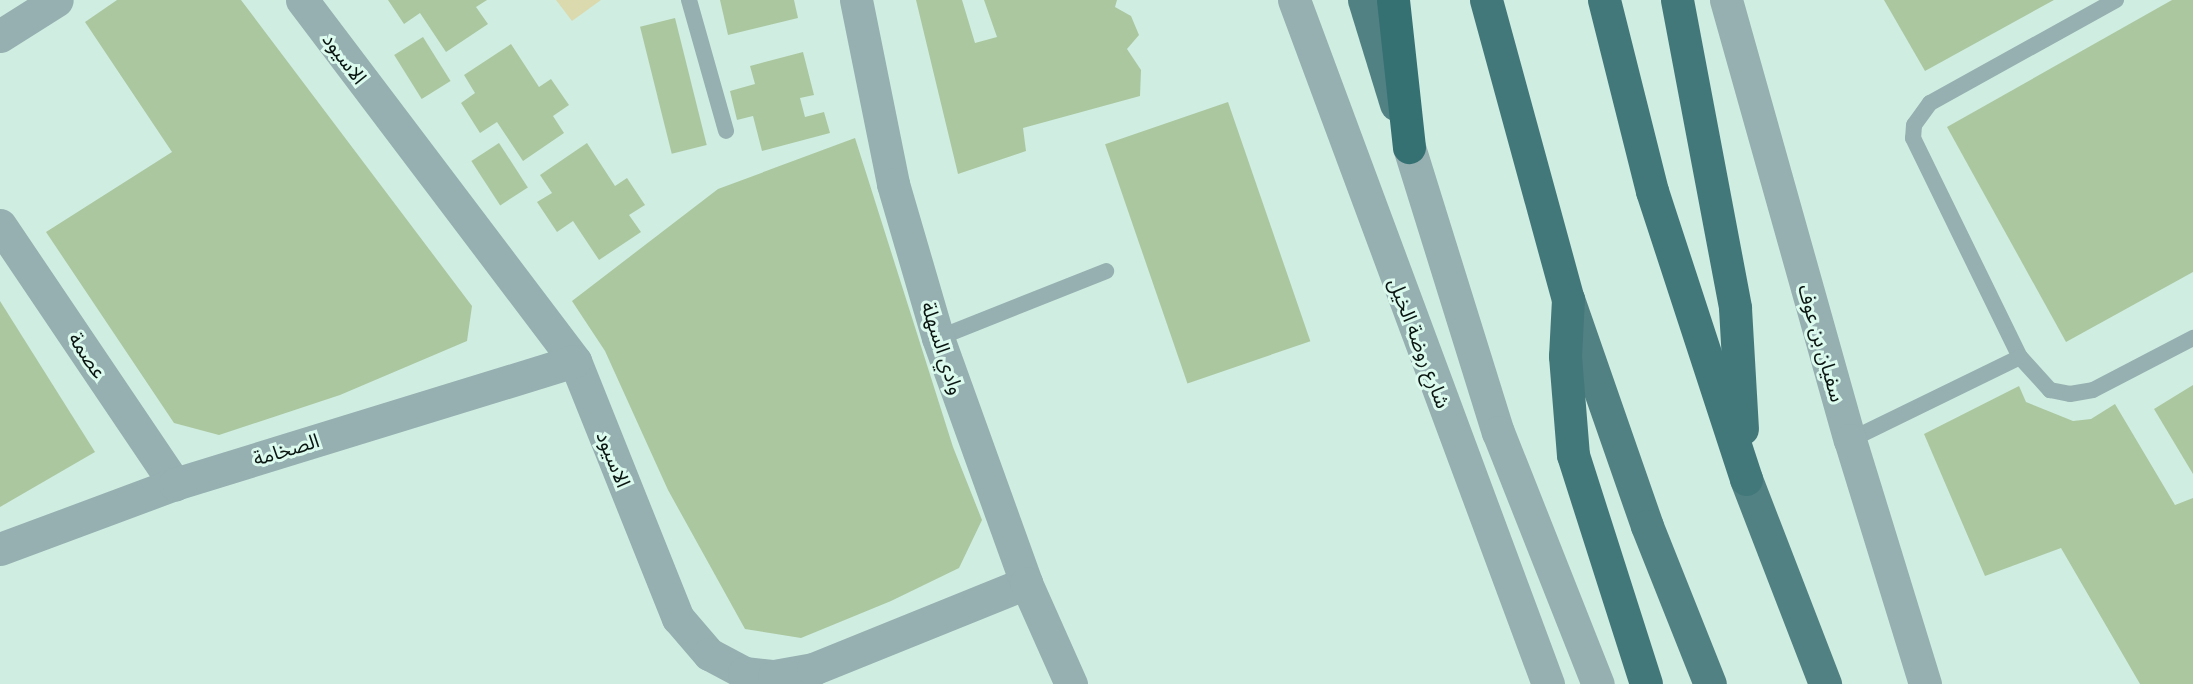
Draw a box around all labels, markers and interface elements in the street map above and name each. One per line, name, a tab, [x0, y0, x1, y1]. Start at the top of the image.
street label: الاسيود	[318, 27, 372, 89]
street label: شارع روضة الخيل	[1384, 275, 1456, 411]
street label: سفيان بن عوف	[1794, 281, 1850, 405]
street label: وادي السهلة	[917, 299, 969, 397]
street label: عصمة	[64, 327, 112, 383]
street label: الاسيود	[592, 427, 636, 491]
street label: الصخامة	[250, 428, 322, 470]

